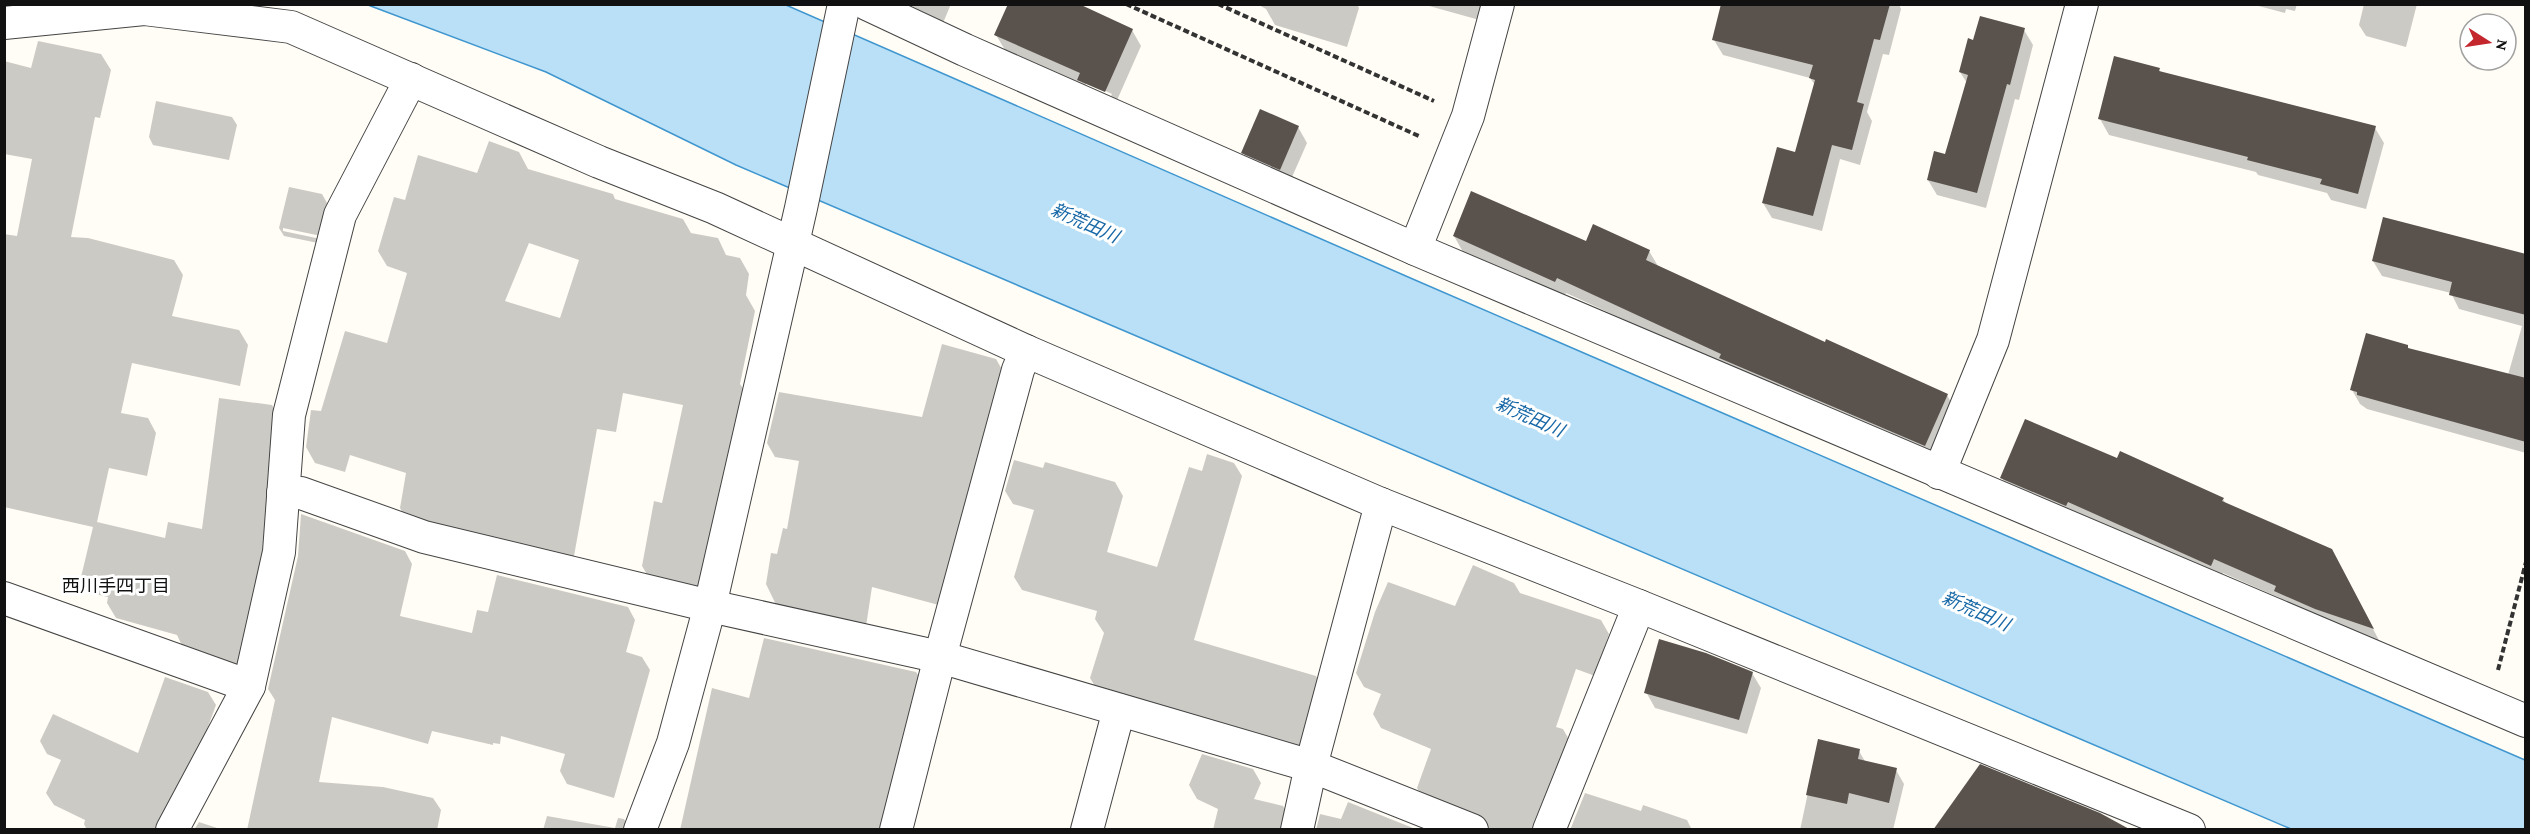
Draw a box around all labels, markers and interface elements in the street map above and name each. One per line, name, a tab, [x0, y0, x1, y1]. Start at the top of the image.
north arrow	[2458, 12, 2518, 72]
text: N	[2493, 38, 2512, 52]
water label: 新荒田川	[1048, 199, 1124, 248]
water label: 新荒田川	[1493, 393, 1569, 442]
district label: 西川手四丁目	[62, 576, 170, 596]
water label: 新荒田川	[1939, 587, 2015, 636]

